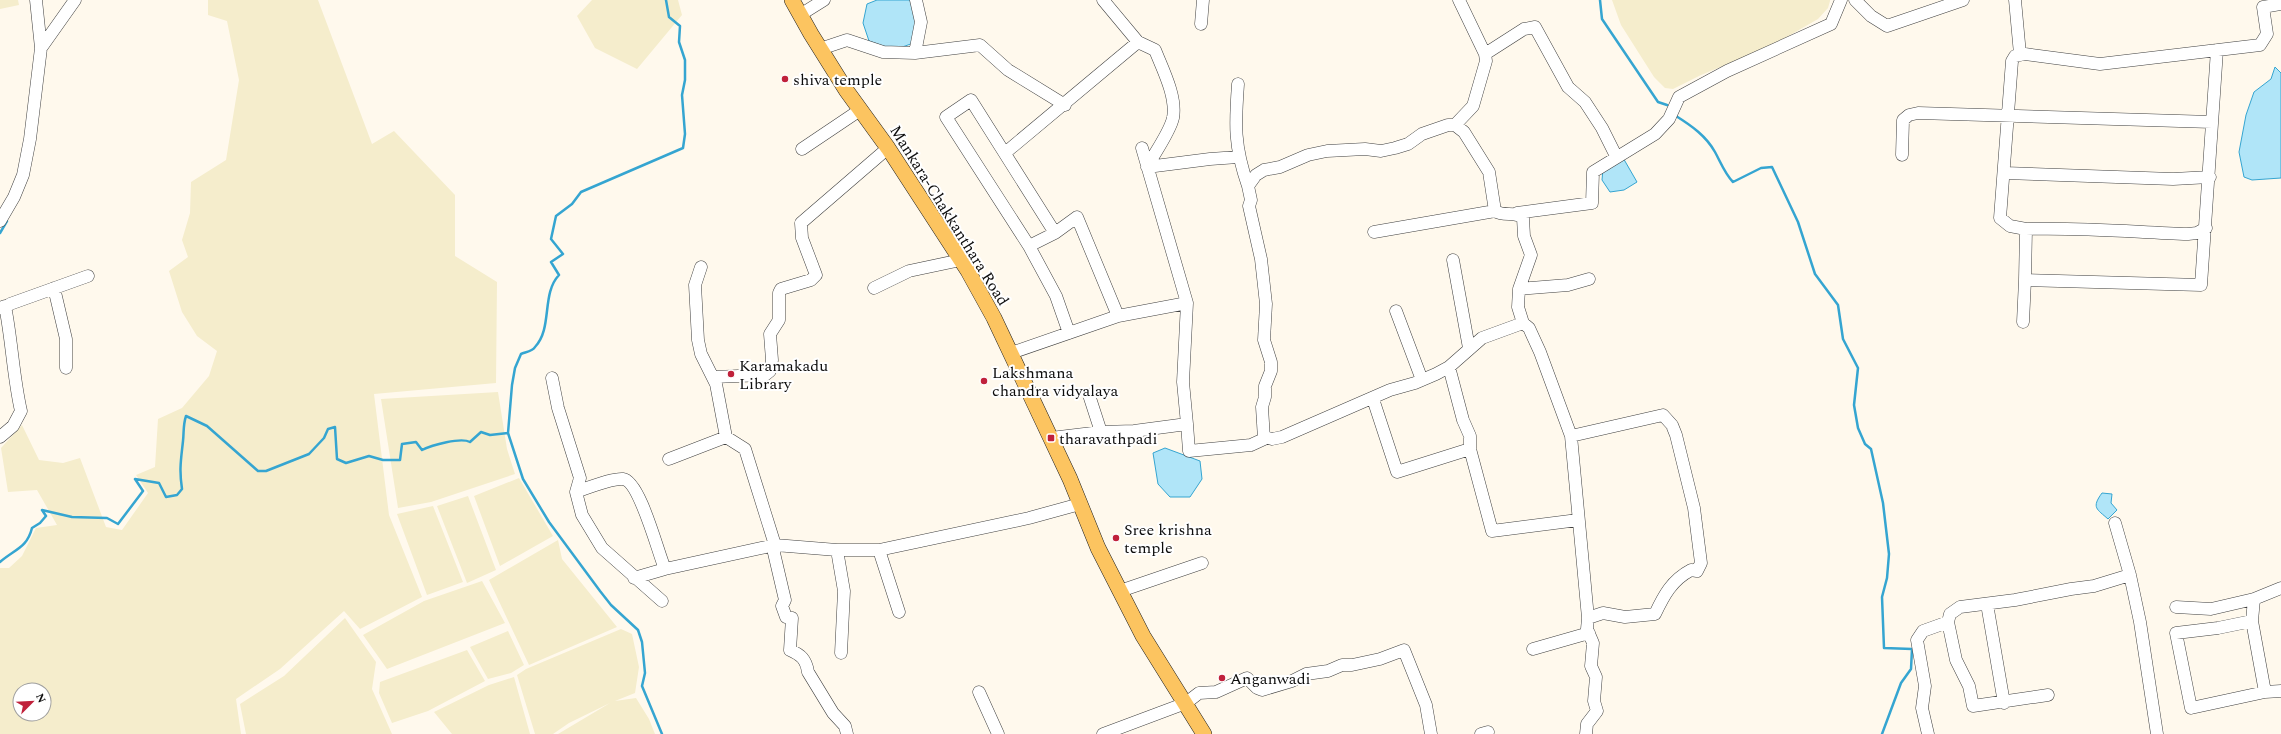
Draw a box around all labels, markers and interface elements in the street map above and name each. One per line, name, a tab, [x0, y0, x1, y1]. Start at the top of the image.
place label: shiva temple	[793, 68, 882, 92]
marker: shiva temple	[780, 74, 790, 84]
street label: Mankara-Chakkanthara Road	[884, 120, 1015, 311]
place label: Karamakadu Library	[739, 354, 828, 396]
place label: Lakshmana chandra vidyalaya	[992, 361, 1118, 403]
marker: Karamakadu Library	[726, 369, 736, 379]
marker: Lakshmana chandra vidyalaya	[979, 376, 989, 386]
place label: tharavathpadi	[1059, 427, 1157, 451]
marker: tharavathpadi	[1046, 433, 1056, 443]
place label: Sree krishna temple	[1124, 518, 1212, 560]
marker: Sree krishna temple	[1111, 533, 1121, 543]
place label: Anganwadi	[1230, 667, 1311, 691]
marker: Anganwadi	[1217, 673, 1227, 683]
north arrow	[12, 682, 52, 722]
text: N	[31, 691, 50, 706]

